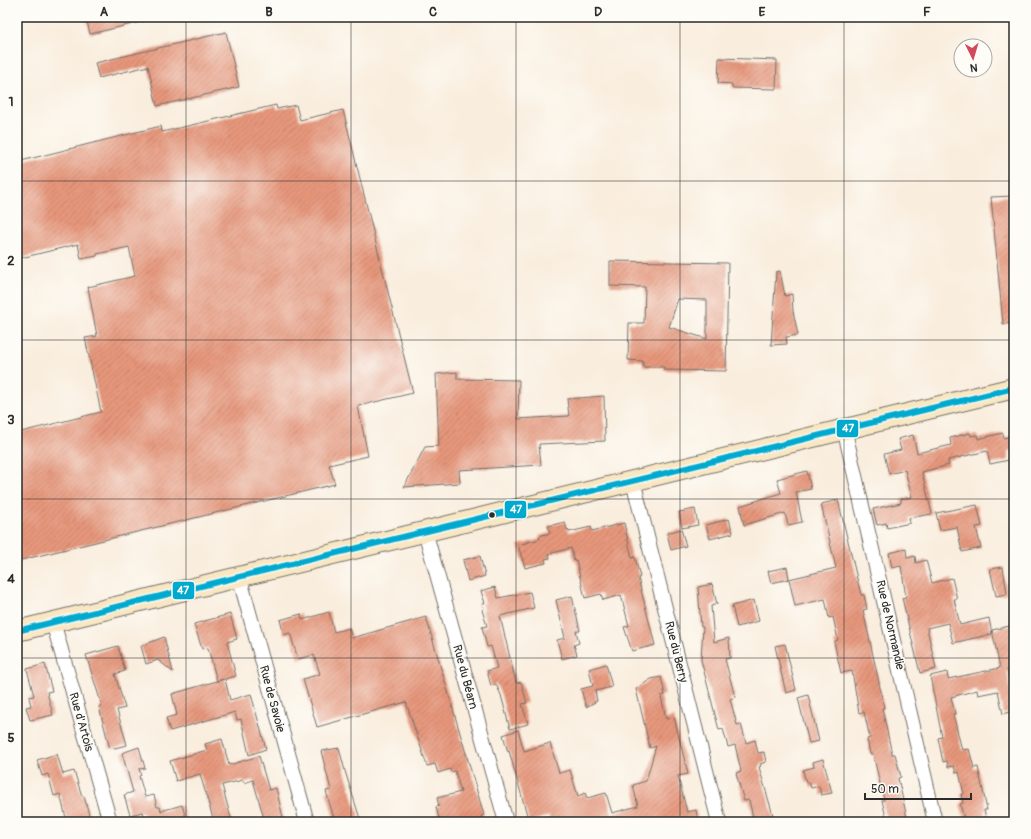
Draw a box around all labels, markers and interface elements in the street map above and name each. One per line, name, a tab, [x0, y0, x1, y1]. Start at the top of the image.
text: A	[100, 4, 109, 20]
text: B	[265, 4, 273, 20]
text: C	[429, 4, 437, 20]
text: D	[594, 4, 602, 20]
text: E	[759, 4, 766, 20]
text: F	[923, 4, 931, 20]
north arrow	[953, 38, 993, 78]
text: N	[969, 61, 978, 74]
text: 1	[8, 94, 14, 110]
text: 2	[7, 253, 15, 269]
text: 3	[7, 412, 15, 428]
line badge: 47	[836, 419, 859, 438]
text: 47	[841, 422, 854, 435]
line badge: 47	[504, 500, 527, 519]
text: 47	[509, 503, 522, 516]
unlabelled marker	[487, 510, 497, 520]
text: 4	[7, 571, 15, 587]
street label: Rue de Normandie	[872, 579, 908, 671]
line badge: 47	[172, 581, 195, 600]
text: 47	[176, 584, 189, 597]
street label: Rue du Berry	[661, 620, 691, 684]
street label: Rue du Béarn	[449, 643, 481, 711]
street label: Rue de Savoie	[256, 664, 288, 734]
street label: Rue d'Artois	[65, 691, 97, 754]
text: 5	[7, 730, 15, 746]
scale bar	[865, 775, 971, 801]
text: 50 m	[871, 782, 899, 797]

